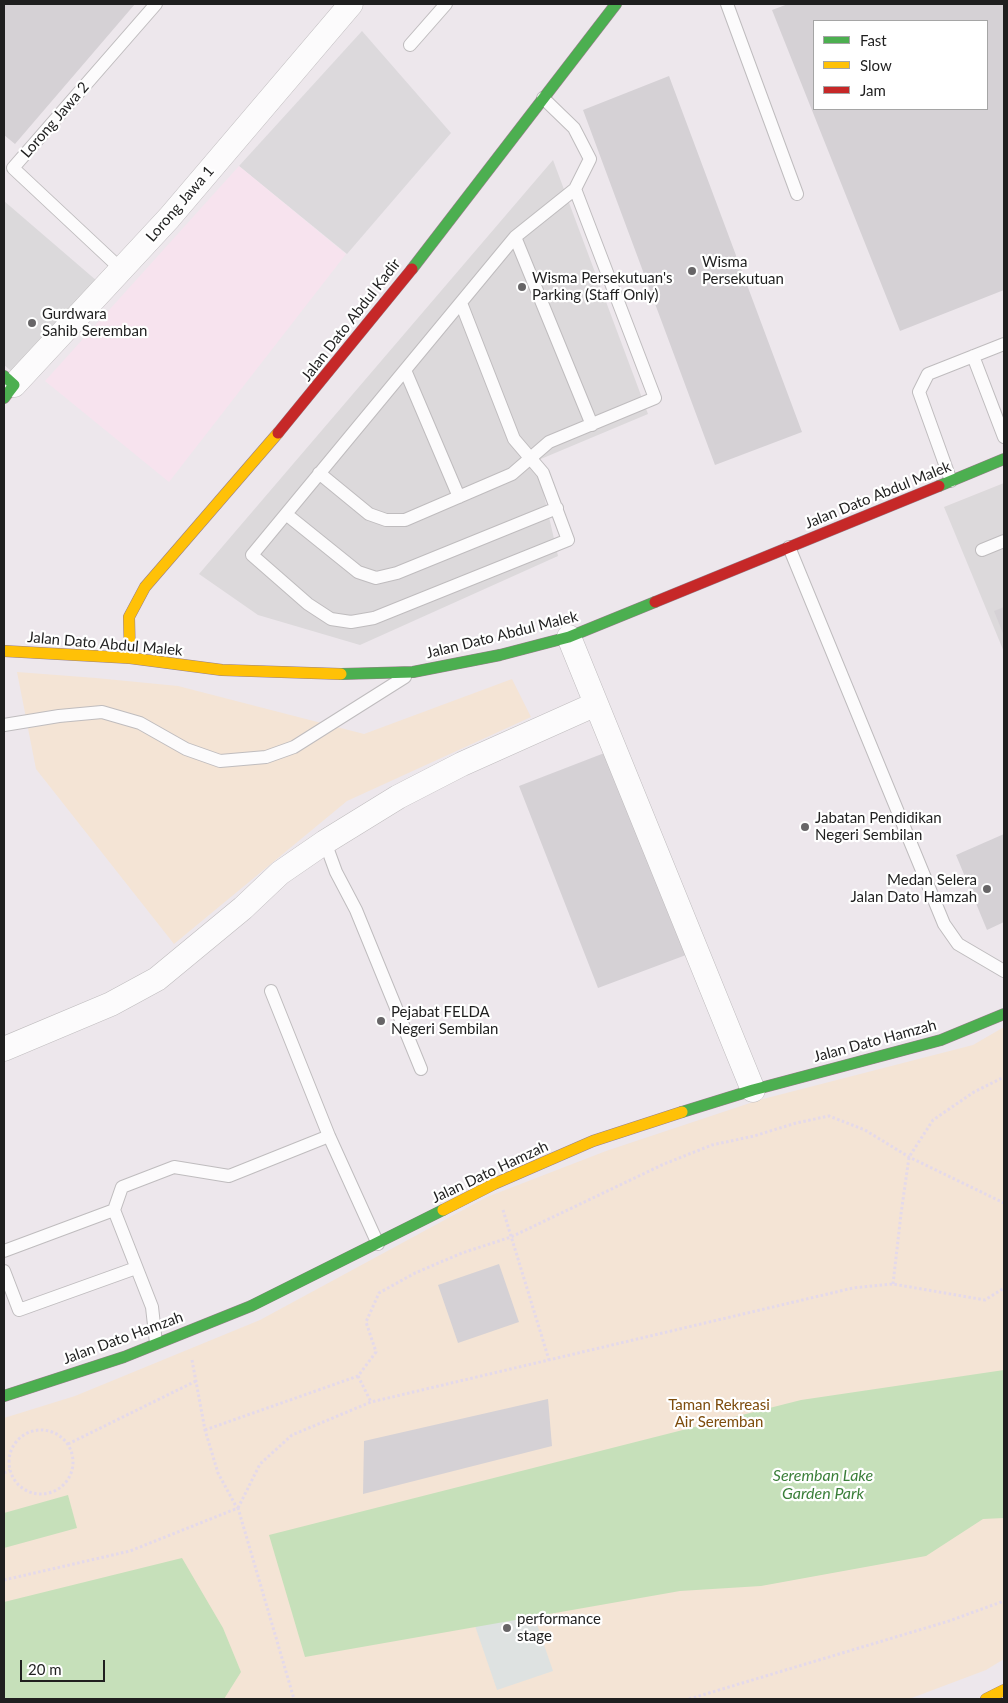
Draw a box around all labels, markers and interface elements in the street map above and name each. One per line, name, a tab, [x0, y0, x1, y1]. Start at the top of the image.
legend	[813, 20, 988, 110]
text: Fast	[860, 31, 887, 49]
text: Slow	[860, 56, 892, 74]
street label: Lorong Jawa 2	[17, 78, 93, 162]
text: Jam	[860, 81, 886, 99]
street label: Lorong Jawa 1	[142, 162, 218, 246]
place label: Wisma Persekutuan	[702, 253, 784, 288]
street label: Jalan Dato Abdul Kadir	[298, 255, 404, 385]
marker: Wisma Persekutuan	[686, 265, 698, 277]
place label: Wisma Persekutuan's Parking (Staff Only)	[532, 269, 672, 304]
marker: Wisma Persekutuan's Parking (Staff Only)	[516, 281, 528, 293]
place label: Gurdwara Sahib Seremban	[42, 305, 147, 340]
marker: Gurdwara Sahib Seremban	[26, 317, 38, 329]
street label: Jalan Dato Abdul Malek	[802, 457, 954, 533]
street label: Jalan Dato Abdul Malek	[424, 607, 580, 663]
street label: Jalan Dato Abdul Malek	[27, 628, 183, 660]
place label: Jabatan Pendidikan Negeri Sembilan	[815, 809, 942, 844]
marker: Jabatan Pendidikan Negeri Sembilan	[799, 821, 811, 833]
place label: Medan Selera Jalan Dato Hamzah	[850, 871, 977, 906]
marker: Medan Selera Jalan Dato Hamzah	[981, 883, 993, 895]
place label: Pejabat FELDA Negeri Sembilan	[391, 1003, 498, 1038]
marker: Pejabat FELDA Negeri Sembilan	[375, 1015, 387, 1027]
street label: Jalan Dato Hamzah	[812, 1016, 938, 1066]
street label: Jalan Dato Hamzah	[429, 1137, 551, 1207]
street label: Jalan Dato Hamzah	[60, 1308, 186, 1368]
park label: Taman Rekreasi Air Seremban	[668, 1396, 770, 1431]
water label: Seremban Lake Garden Park	[773, 1466, 873, 1504]
place label: performance stage	[517, 1610, 601, 1645]
marker: performance stage	[501, 1622, 513, 1634]
scale bar	[22, 1650, 108, 1682]
text: 20 m	[28, 1660, 62, 1678]

